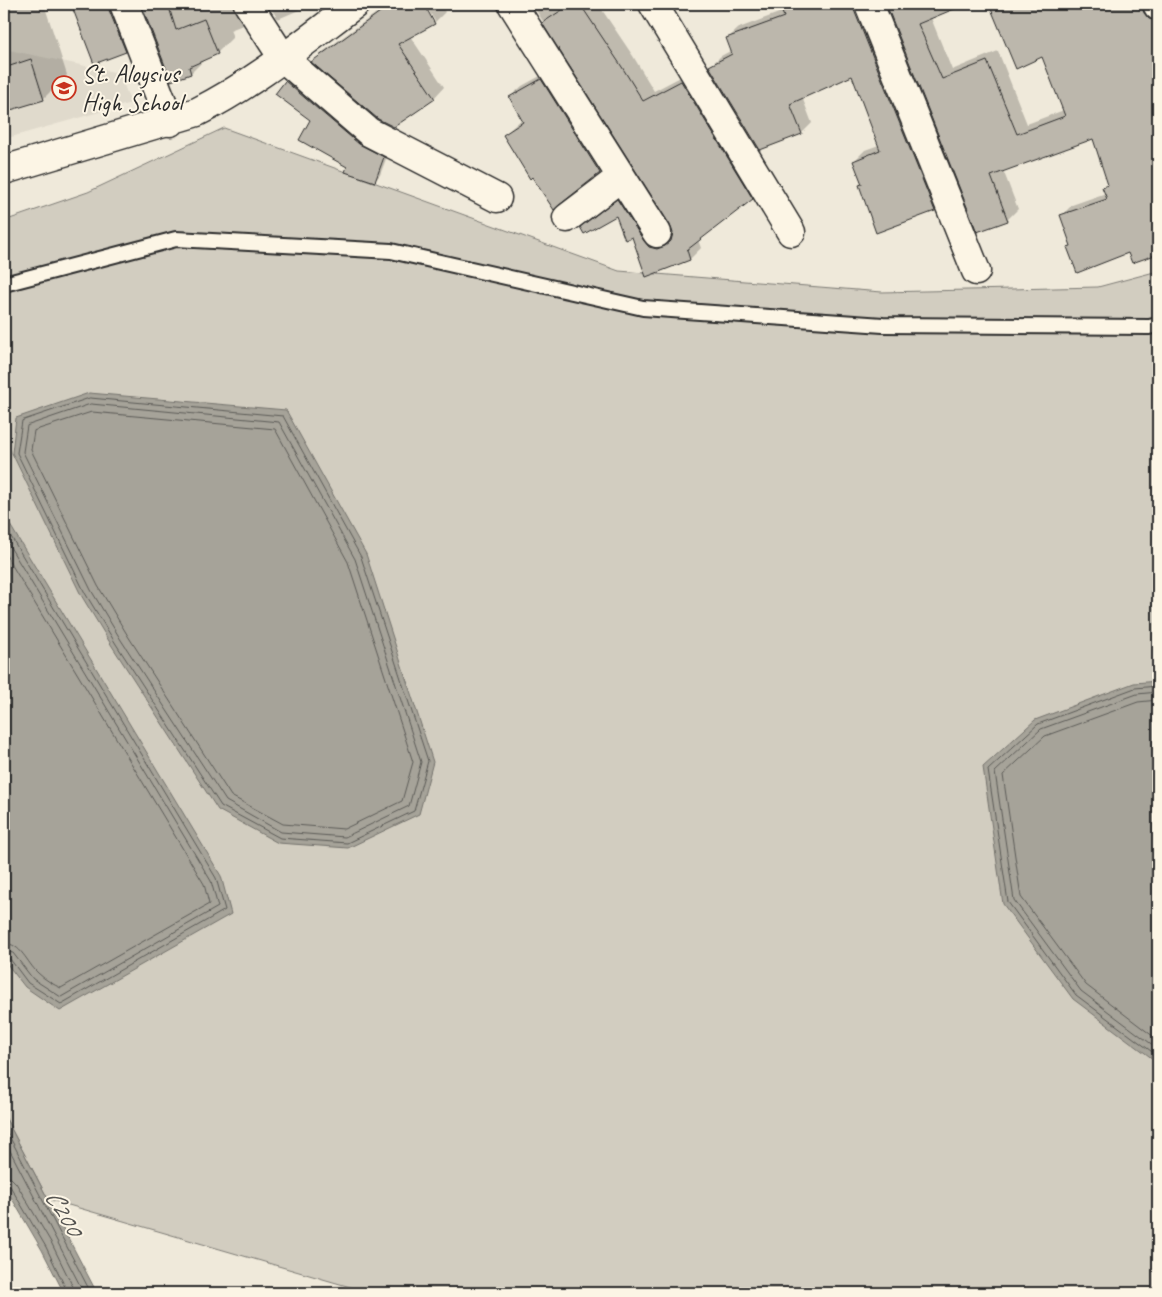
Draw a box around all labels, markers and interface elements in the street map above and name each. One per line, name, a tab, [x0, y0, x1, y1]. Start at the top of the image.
place label: St. Aloysius High School	[82, 58, 187, 119]
school or university icon: St. Aloysius High School	[51, 75, 77, 101]
water label: C200	[38, 1183, 93, 1245]

